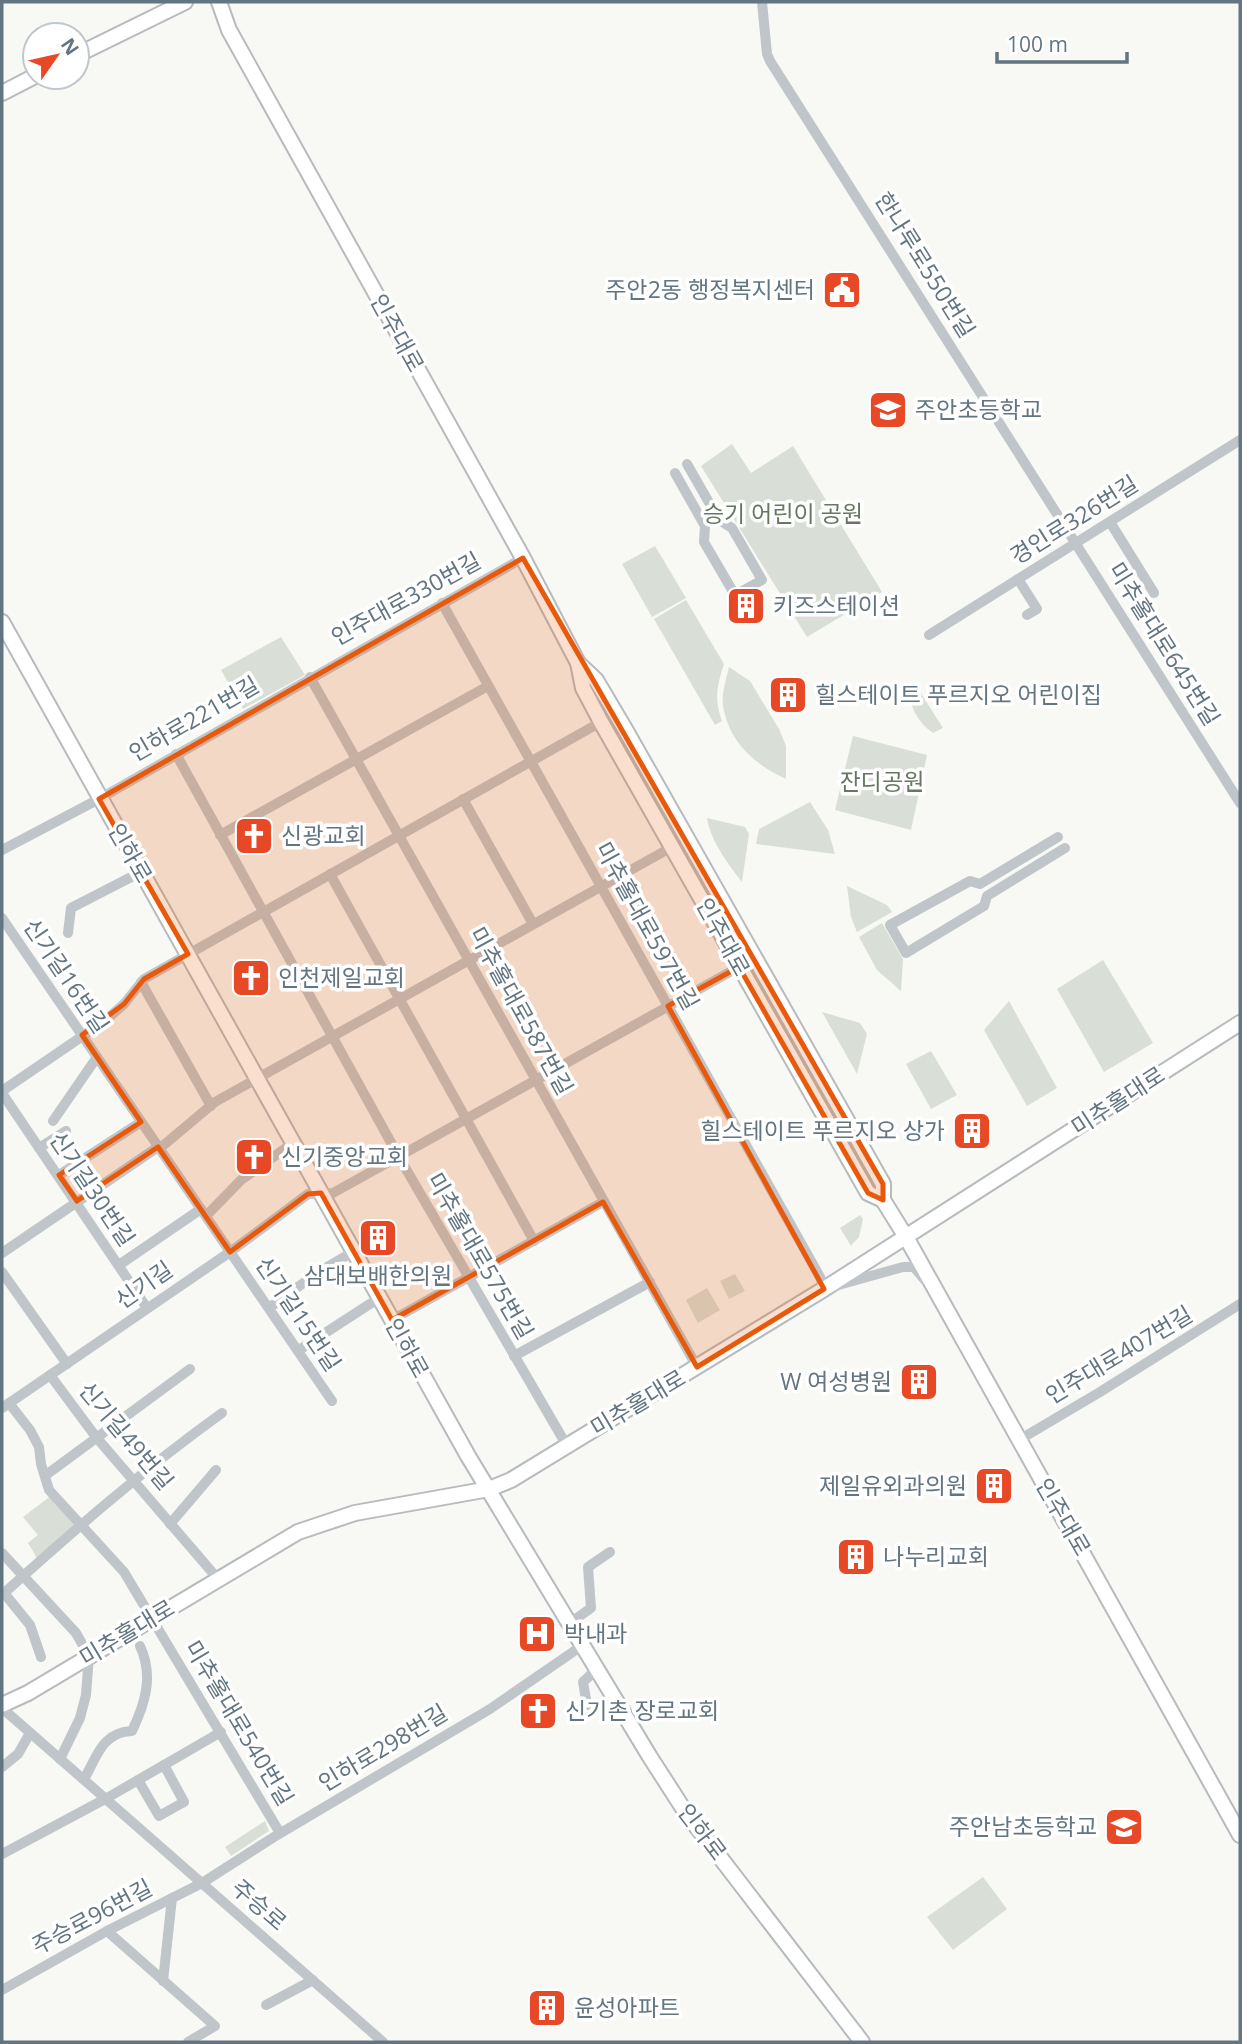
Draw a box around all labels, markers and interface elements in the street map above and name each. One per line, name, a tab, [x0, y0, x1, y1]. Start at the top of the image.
north arrow	[21, 21, 91, 91]
scale bar	[997, 21, 1126, 65]
text: 100 m	[1007, 30, 1068, 58]
text: N	[55, 33, 85, 60]
street label: 한나루로550번길	[868, 185, 984, 344]
public building icon: 주안2동 행정복지센터	[821, 269, 863, 311]
place label: 주안2동 행정복지센터	[605, 273, 815, 305]
street label: 인주대로	[363, 288, 432, 377]
school or university icon: 주안초등학교	[867, 389, 909, 431]
place label: 주안초등학교	[915, 393, 1042, 425]
street label: 경인로326번길	[1003, 467, 1144, 571]
park label: 승기 어린이 공원	[703, 497, 863, 529]
street label: 인주대로330번길	[325, 544, 486, 652]
street label: 미추홀대로645번길	[1102, 555, 1228, 731]
building icon: 키즈스테이션	[725, 585, 767, 627]
place label: 키즈스테이션	[773, 589, 900, 621]
street label: 인하로221번길	[123, 668, 264, 768]
building icon: 힐스테이트 푸르지오 어린이집	[767, 674, 809, 716]
place label: 힐스테이트 푸르지오 어린이집	[815, 678, 1102, 710]
park label: 잔디공원	[840, 765, 924, 797]
church icon: 신광교회	[233, 815, 275, 857]
street label: 인하로	[101, 817, 161, 888]
place label: 신광교회	[281, 819, 366, 851]
street label: 미추홀대로597번길	[588, 836, 707, 1015]
street label: 인주대로	[689, 892, 758, 981]
street label: 신기길16번길	[17, 912, 117, 1039]
street label: 미추홀대로587번길	[462, 921, 581, 1100]
church icon: 인천제일교회	[230, 957, 272, 999]
place label: 인천제일교회	[278, 961, 405, 993]
street label: 미추홀대로	[1064, 1058, 1171, 1142]
building icon: 힐스테이트 푸르지오 상가	[951, 1110, 993, 1152]
place label: 힐스테이트 푸르지오 상가	[700, 1114, 945, 1146]
street label: 신기길30번길	[43, 1125, 143, 1252]
church icon: 신기중앙교회	[233, 1136, 275, 1178]
place label: 신기중앙교회	[281, 1140, 408, 1172]
street label: 미추홀대로575번길	[420, 1166, 542, 1345]
building icon: 삼대보배한의원	[357, 1217, 399, 1259]
street label: 신기길15번길	[249, 1250, 349, 1377]
street label: 신기길	[108, 1253, 179, 1315]
place label: 삼대보배한의원	[304, 1259, 452, 1291]
street label: 인주대로407번길	[1039, 1298, 1198, 1411]
street label: 인하로	[378, 1312, 437, 1383]
street label: 미추홀대로	[584, 1361, 691, 1443]
building icon: W 여성병원	[898, 1361, 940, 1403]
place label: W 여성병원	[780, 1365, 892, 1397]
street label: 신기길49번길	[72, 1374, 181, 1496]
building icon: 제일유외과의원	[973, 1465, 1015, 1507]
place label: 제일유외과의원	[819, 1469, 967, 1501]
street label: 인주대로	[1029, 1472, 1099, 1561]
building icon: 나누리교회	[835, 1536, 877, 1578]
place label: 나누리교회	[883, 1540, 989, 1572]
street label: 미추홀대로	[73, 1591, 180, 1673]
hospital icon: 박내과	[516, 1613, 558, 1655]
place label: 박내과	[564, 1617, 627, 1649]
street label: 미추홀대로540번길	[178, 1634, 302, 1811]
church icon: 신기촌 장로교회	[517, 1690, 559, 1732]
place label: 신기촌 장로교회	[565, 1694, 719, 1726]
street label: 인하로298번길	[312, 1696, 453, 1798]
street label: 인하로	[671, 1796, 735, 1866]
school or university icon: 주안남초등학교	[1103, 1806, 1145, 1848]
place label: 주안남초등학교	[949, 1810, 1097, 1842]
street label: 주승로96번길	[26, 1871, 157, 1961]
street label: 주승로	[225, 1871, 294, 1937]
building icon: 윤성아파트	[526, 1987, 568, 2029]
place label: 윤성아파트	[574, 1991, 680, 2023]

